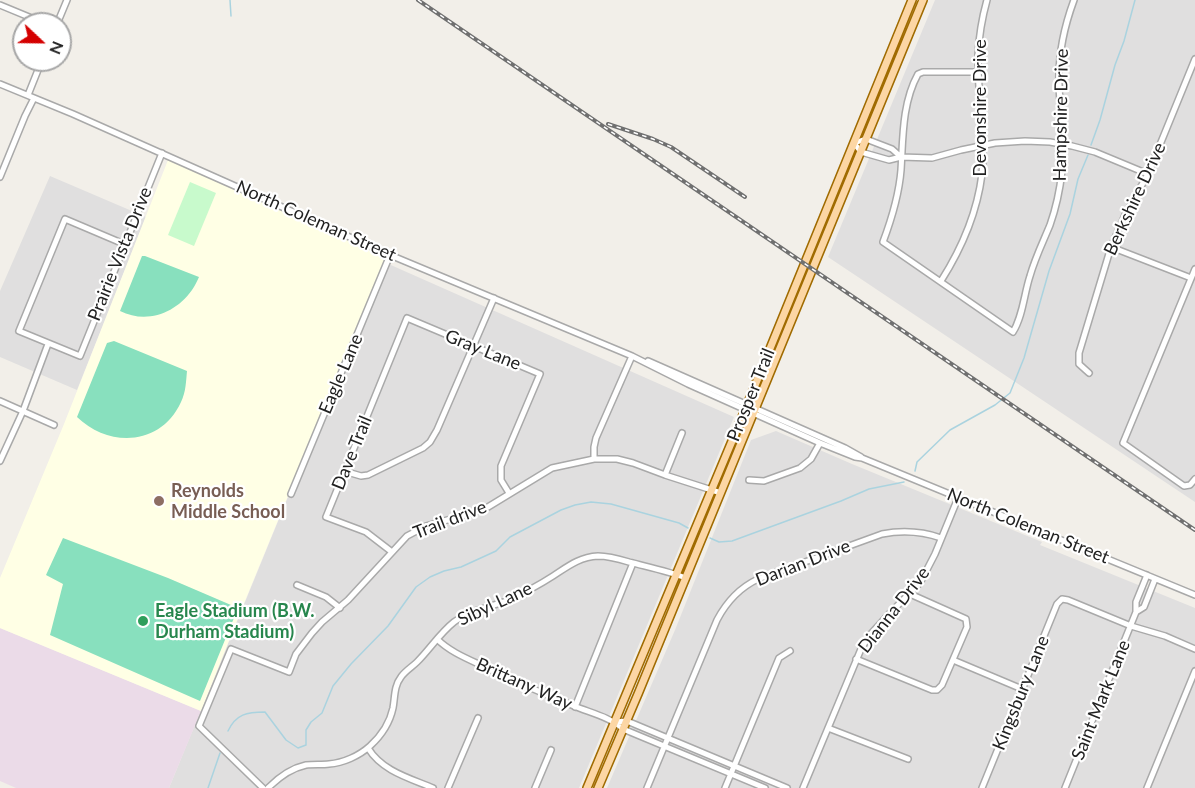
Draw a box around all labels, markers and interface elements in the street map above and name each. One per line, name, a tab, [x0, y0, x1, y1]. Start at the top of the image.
north arrow	[12, 12, 72, 72]
text: N	[46, 39, 68, 57]
street label: Devonshire Drive	[969, 39, 991, 177]
street label: Hampshire Drive	[1049, 48, 1073, 182]
street label: Berkshire Drive	[1099, 139, 1171, 259]
street label: North Coleman Street	[233, 176, 399, 266]
street label: Prairie Vista Drive	[83, 184, 157, 324]
street label: Gray Lane	[442, 325, 524, 375]
street label: Eagle Lane	[315, 331, 367, 417]
street label: Prosper Trail	[723, 345, 779, 445]
street label: Dave Trail	[327, 413, 377, 493]
place label: Reynolds Middle School	[171, 480, 285, 522]
street label: North Coleman Street	[944, 484, 1112, 568]
marker: Reynolds Middle School	[152, 494, 166, 508]
street label: Trail drive	[410, 496, 490, 544]
street label: Darian Drive	[753, 535, 853, 591]
street label: Dianna Drive	[854, 563, 934, 657]
street label: Sibyl Lane	[454, 577, 536, 631]
place label: Eagle Stadium (B.W. Durham Stadium)	[155, 600, 315, 642]
marker: Eagle Stadium (B.W. Durham Stadium)	[136, 614, 150, 628]
street label: Kingsbury Lane	[988, 633, 1054, 753]
street label: Saint Mark Lane	[1067, 637, 1135, 763]
street label: Brittany Way	[473, 653, 575, 715]

